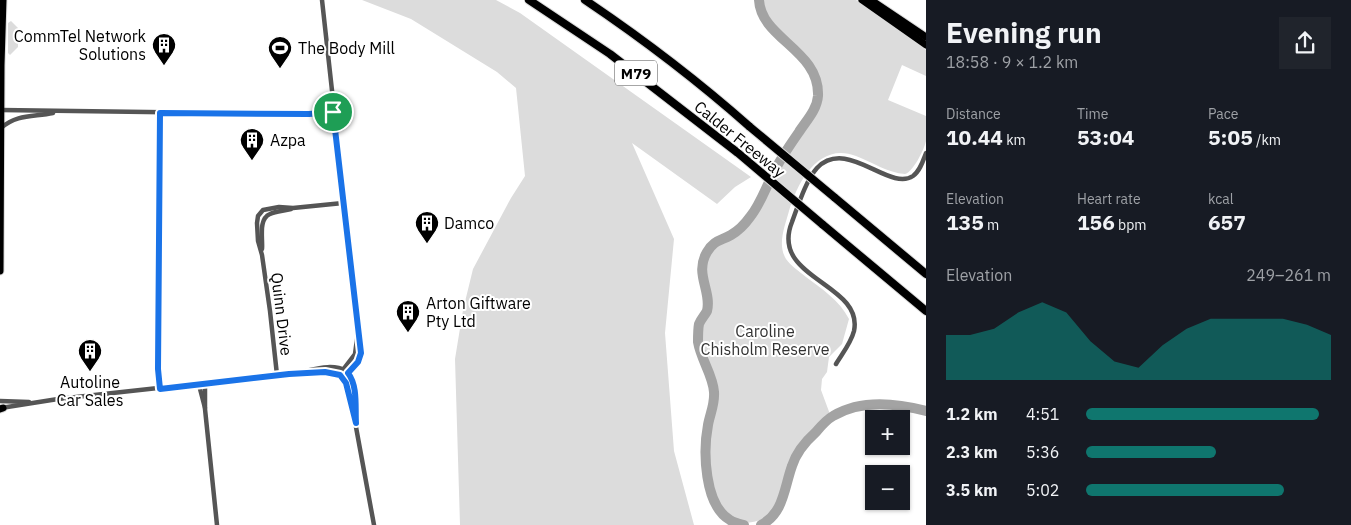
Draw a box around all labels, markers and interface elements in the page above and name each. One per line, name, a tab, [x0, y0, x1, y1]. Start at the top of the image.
text: Evening run	[946, 14, 1102, 51]
button: share	[1279, 17, 1331, 69]
place label: CommTel Network Solutions	[14, 26, 147, 64]
building icon: CommTel Network Solutions	[151, 32, 177, 66]
sports icon: The Body Mill	[267, 35, 293, 69]
place label: The Body Mill	[298, 38, 395, 58]
text: 18:58 · 9 × 1.2 km	[946, 52, 1078, 72]
road number: M79	[615, 60, 657, 86]
pin	[312, 91, 354, 133]
street label: Calder Freeway	[691, 96, 789, 182]
icon: arrive	[319, 98, 347, 126]
text: Distance	[946, 105, 1001, 123]
text: Time	[1077, 105, 1108, 123]
text: Pace	[1208, 105, 1238, 123]
text: 10.44	[946, 123, 1003, 151]
text: 53:04	[1077, 123, 1134, 151]
text: 5:05	[1208, 123, 1253, 151]
building icon: Azpa	[239, 127, 265, 161]
place label: Azpa	[270, 130, 306, 150]
text: km	[1003, 131, 1026, 149]
text: /km	[1253, 131, 1281, 149]
text: Elevation	[946, 190, 1004, 208]
text: Heart rate	[1077, 190, 1141, 208]
text: kcal	[1208, 190, 1233, 208]
text: 135	[946, 208, 984, 236]
text: 156	[1077, 208, 1115, 236]
text: 657	[1208, 208, 1246, 236]
building icon: Damco	[414, 210, 440, 244]
place label: Damco	[444, 213, 494, 233]
text: m	[984, 216, 999, 234]
text: bpm	[1115, 216, 1147, 234]
text: Elevation	[946, 265, 1012, 285]
text: 249–261 m	[1246, 265, 1331, 285]
street label: Quinn Drive	[267, 271, 297, 357]
place label: Arton Giftware Pty Ltd	[426, 293, 531, 331]
building icon: Arton Giftware Pty Ltd	[395, 299, 421, 333]
park label: Caroline Chisholm Reserve	[701, 321, 830, 359]
building icon: Autoline Car Sales	[77, 338, 103, 372]
place label: Autoline Car Sales	[57, 372, 123, 410]
text: 1.2 km	[946, 404, 997, 424]
text: 4:51	[1026, 404, 1059, 424]
map controls	[865, 410, 910, 510]
button: +	[865, 410, 910, 455]
text: 2.3 km	[946, 442, 997, 462]
text: 5:36	[1026, 442, 1059, 462]
button: −	[865, 465, 910, 510]
text: 3.5 km	[946, 480, 997, 500]
text: 5:02	[1026, 480, 1059, 500]

